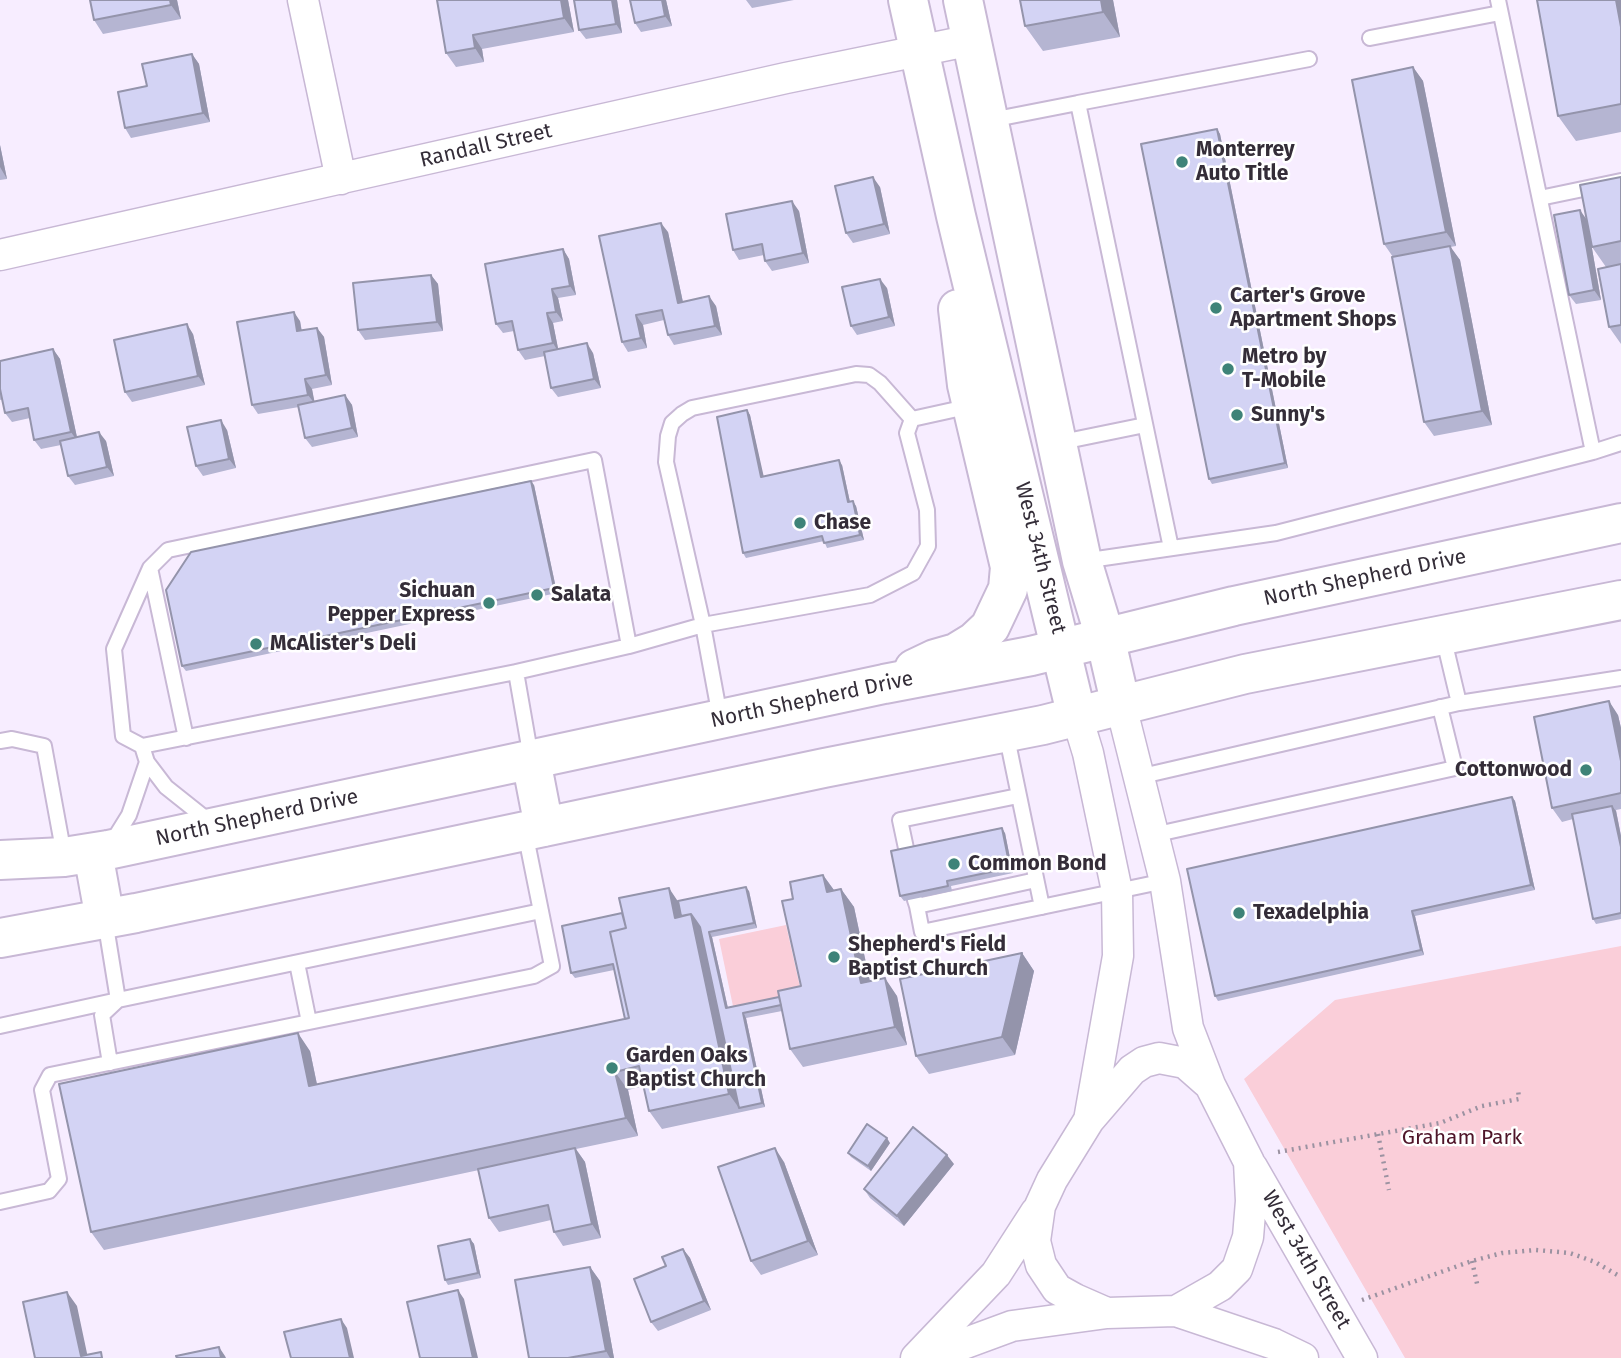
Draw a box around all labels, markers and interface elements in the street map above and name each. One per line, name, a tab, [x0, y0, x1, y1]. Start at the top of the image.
street label: Randall Street	[417, 119, 555, 173]
place label: Monterrey Auto Title	[1196, 137, 1295, 187]
marker: Monterrey Auto Title	[1174, 154, 1190, 170]
place label: Carter's Grove Apartment Shops	[1230, 283, 1396, 333]
marker: Carter's Grove Apartment Shops	[1208, 300, 1224, 316]
place label: Metro by T-Mobile	[1242, 344, 1326, 394]
marker: Metro by T-Mobile	[1220, 361, 1236, 377]
place label: Sunny's	[1251, 402, 1325, 428]
marker: Sunny's	[1229, 407, 1245, 423]
street label: West 34th Street	[1009, 480, 1071, 636]
place label: Chase	[814, 510, 871, 536]
marker: Chase	[792, 515, 808, 531]
street label: North Shepherd Drive	[1261, 544, 1469, 612]
place label: Sichuan Pepper Express	[328, 578, 475, 628]
place label: Salata	[551, 582, 611, 608]
marker: Salata	[529, 587, 545, 603]
marker: Sichuan Pepper Express	[481, 595, 497, 611]
place label: McAlister's Deli	[270, 631, 416, 657]
marker: McAlister's Deli	[248, 636, 264, 652]
street label: North Shepherd Drive	[708, 666, 916, 734]
place label: Cottonwood	[1455, 757, 1572, 783]
marker: Cottonwood	[1578, 762, 1594, 778]
street label: North Shepherd Drive	[153, 784, 361, 852]
place label: Common Bond	[968, 851, 1107, 877]
marker: Common Bond	[946, 856, 962, 872]
place label: Texadelphia	[1253, 900, 1369, 926]
marker: Texadelphia	[1231, 905, 1247, 921]
place label: Shepherd's Field Baptist Church	[848, 932, 1006, 982]
marker: Shepherd's Field Baptist Church	[826, 949, 842, 965]
place label: Garden Oaks Baptist Church	[626, 1043, 766, 1093]
marker: Garden Oaks Baptist Church	[604, 1060, 620, 1076]
park label: Graham Park	[1402, 1125, 1522, 1151]
street label: West 34th Street	[1256, 1186, 1356, 1334]

